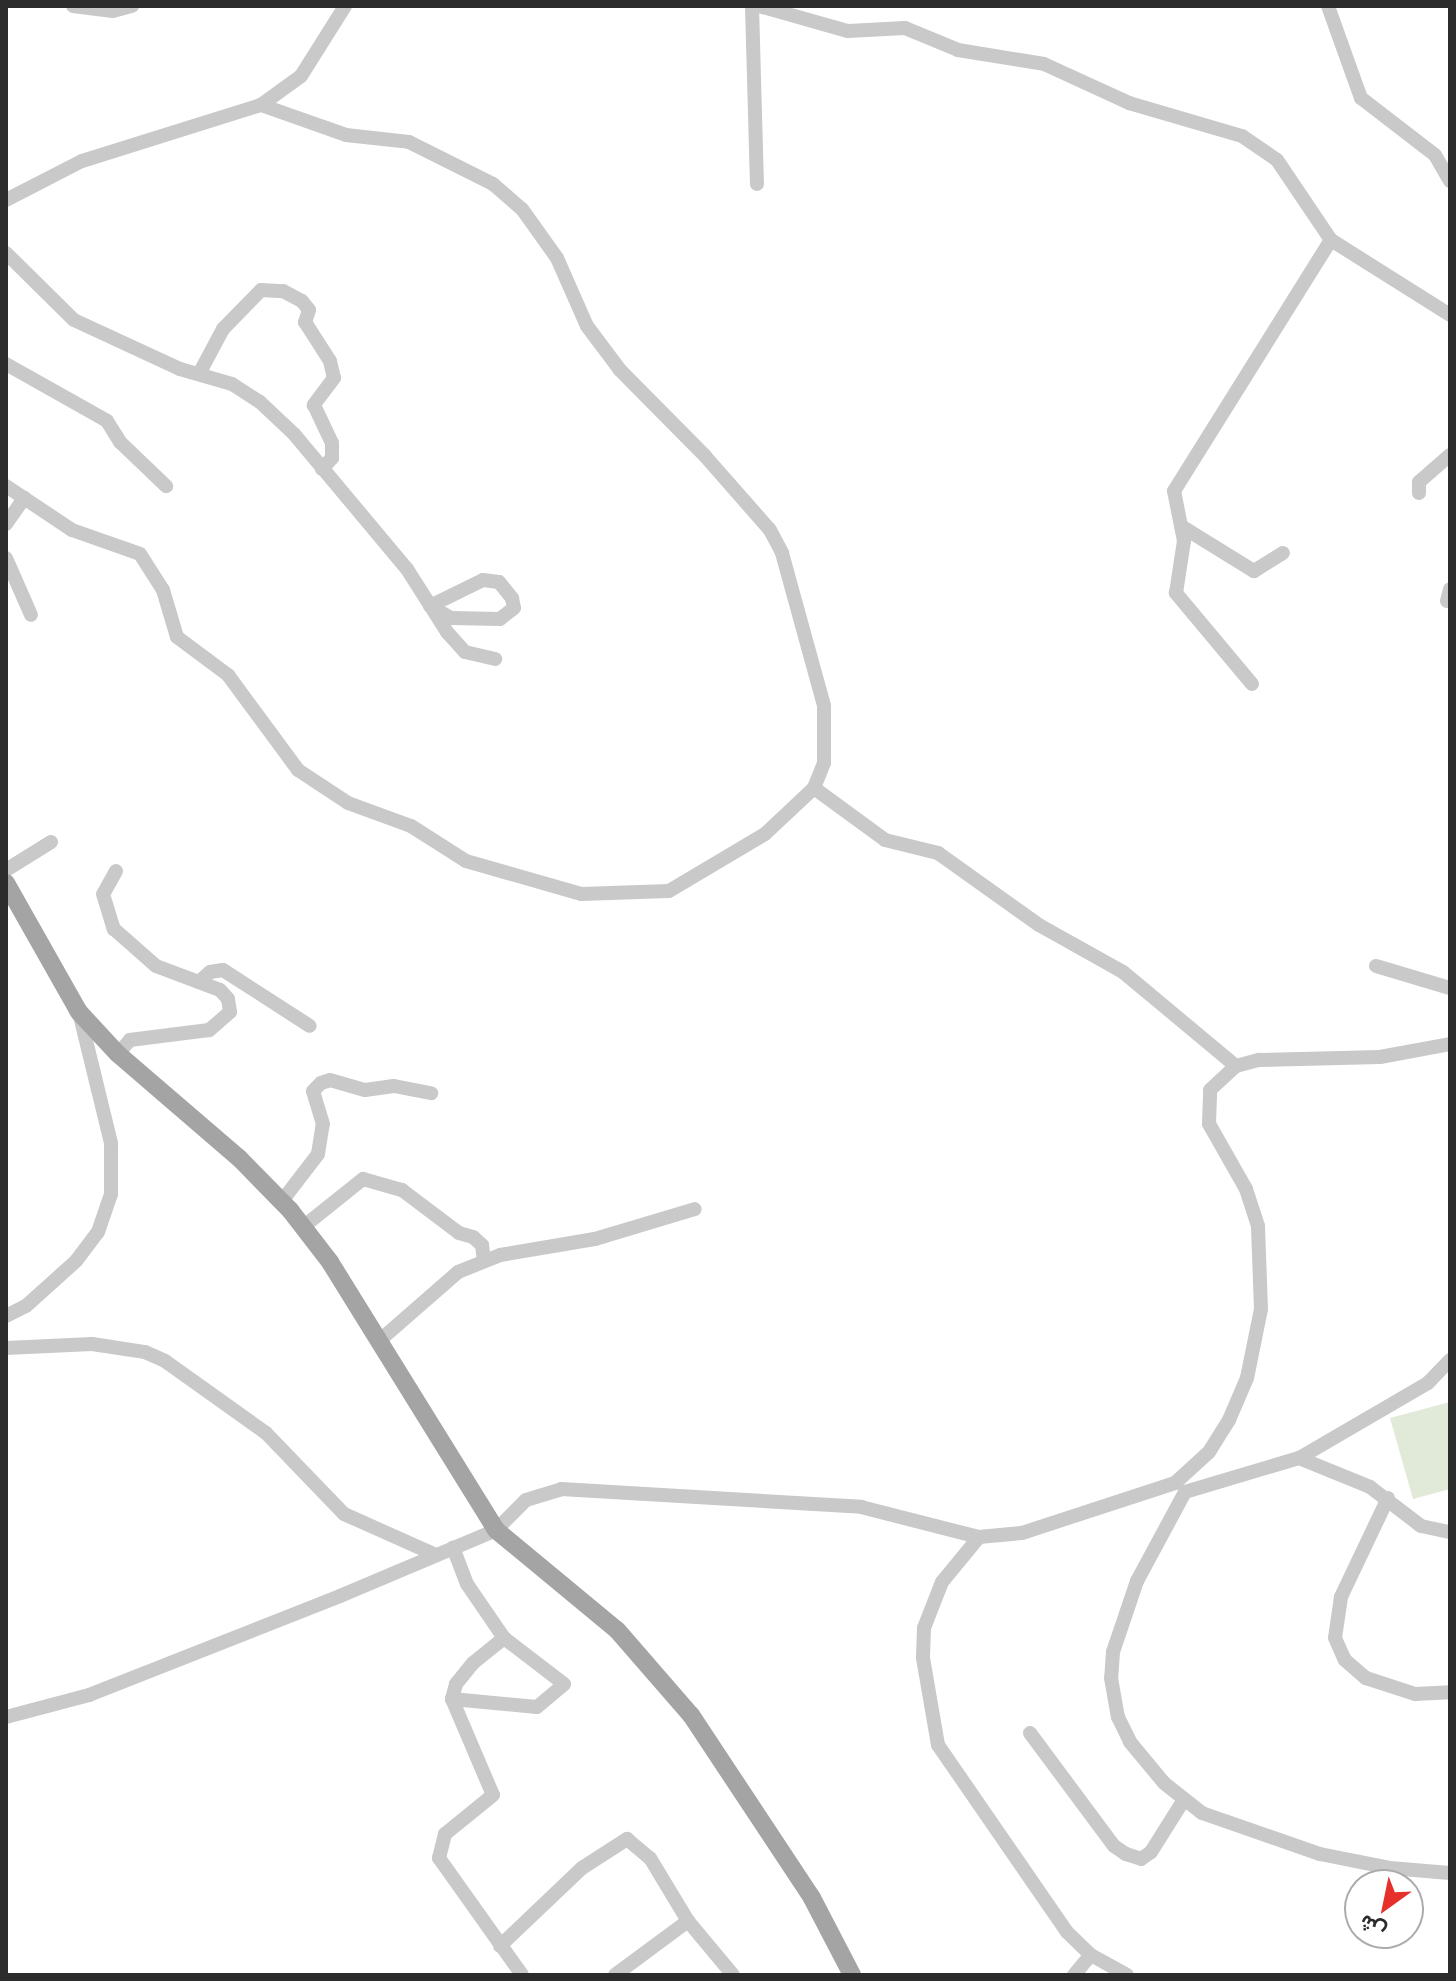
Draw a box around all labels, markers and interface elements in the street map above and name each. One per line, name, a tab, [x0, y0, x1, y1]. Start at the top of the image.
north arrow	[1344, 1869, 1424, 1949]
text: ش	[1353, 1909, 1391, 1946]

